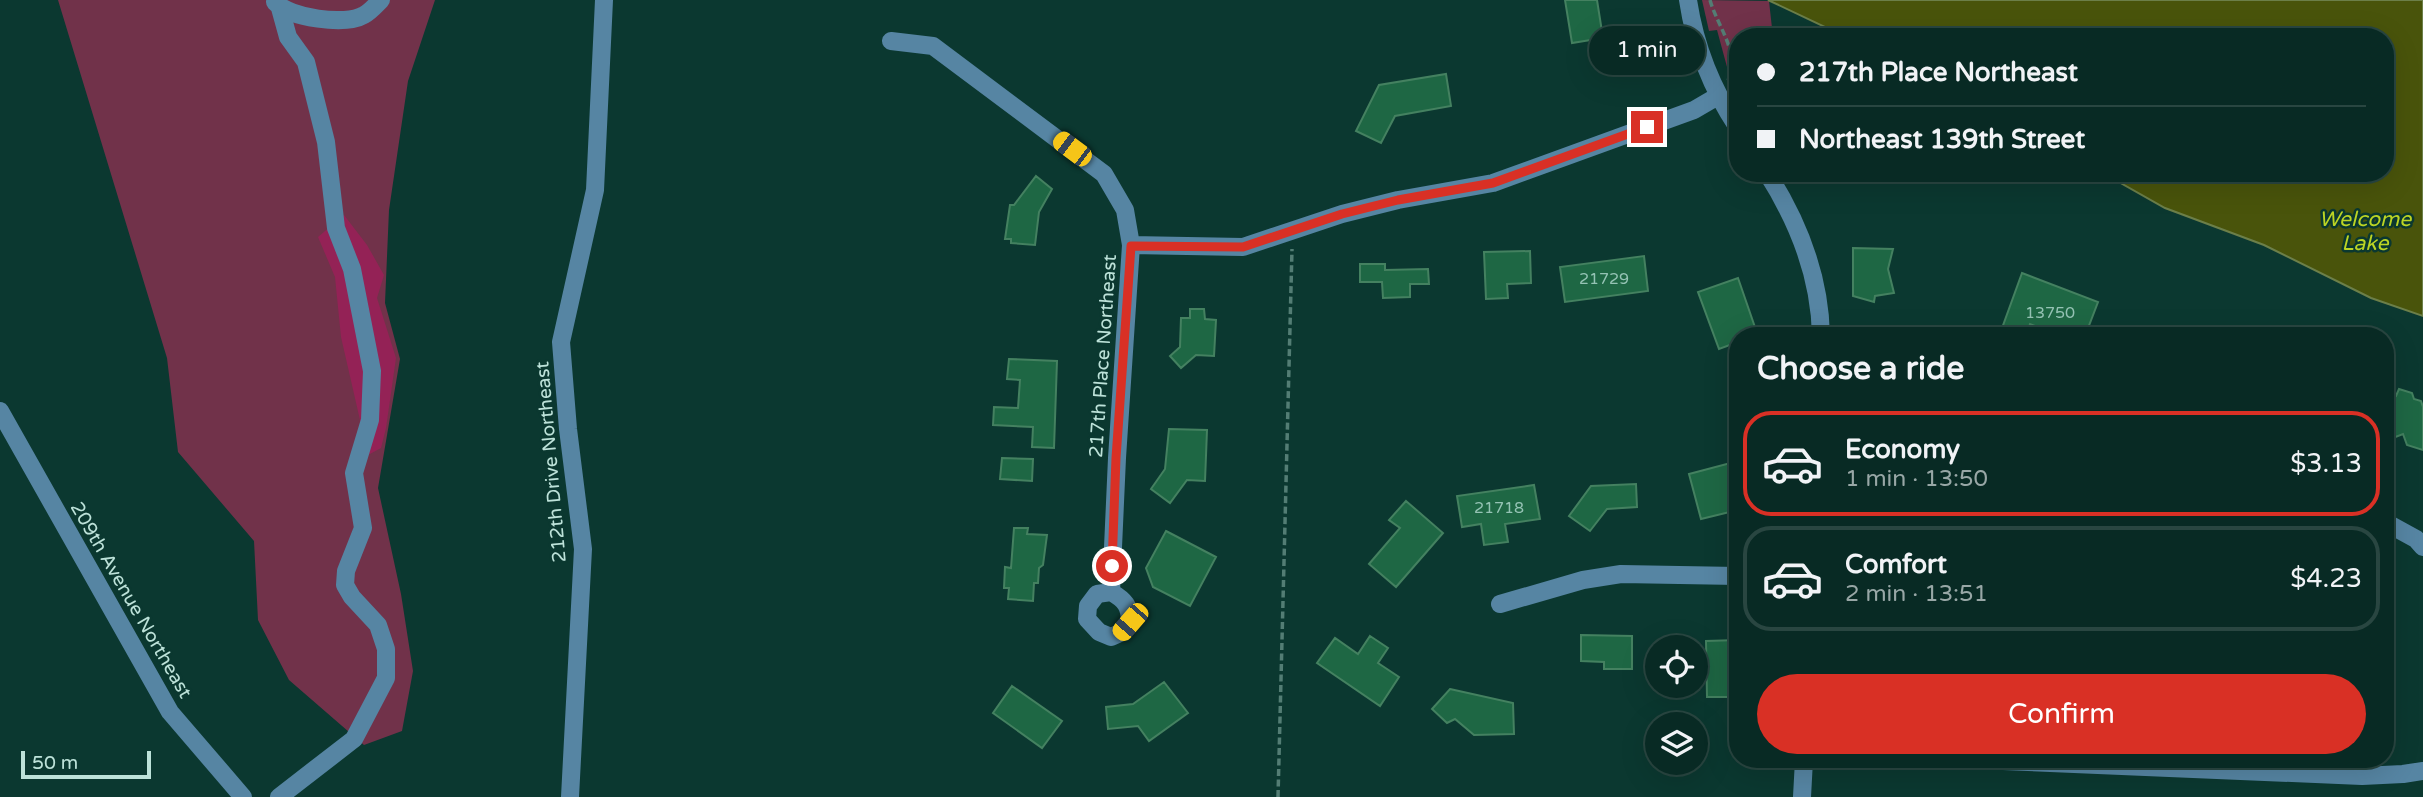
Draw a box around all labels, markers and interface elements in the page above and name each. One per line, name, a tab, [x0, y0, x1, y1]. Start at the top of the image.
callout: 1 min	[1589, 25, 1705, 74]
text: 1 min	[1616, 36, 1678, 64]
text: 217th Place Northeast	[1799, 57, 2078, 88]
route end	[1631, 111, 1663, 143]
text: Northeast 139th Street	[1799, 124, 2085, 155]
car	[1049, 128, 1096, 170]
water label: Welcome Lake	[2319, 207, 2412, 256]
street label: 217th Place Northeast	[1085, 254, 1121, 458]
house number: 21729	[1579, 269, 1629, 289]
house number: 13750	[2025, 303, 2075, 323]
text: Choose a ride	[1757, 350, 1964, 388]
street label: 212th Drive Northeast	[531, 361, 571, 563]
icon: car	[1761, 432, 1824, 495]
text: Economy	[1845, 434, 1960, 465]
text: $3.13	[2290, 448, 2362, 479]
text: 1 min · 13:50	[1845, 465, 1988, 493]
street label: 209th Avenue Northeast	[66, 498, 196, 702]
house number: 21718	[1474, 498, 1524, 518]
icon: car	[1761, 547, 1824, 610]
text: Comfort	[1845, 549, 1947, 580]
route start	[1096, 550, 1128, 582]
text: $4.23	[2290, 563, 2362, 594]
text: 2 min · 13:51	[1845, 580, 1988, 608]
car	[1109, 599, 1152, 645]
map controls	[1645, 635, 1708, 775]
button: locate	[1645, 635, 1708, 698]
button: Confirm	[1757, 674, 2366, 754]
button: layers	[1645, 712, 1708, 775]
scale bar	[21, 748, 150, 780]
text: 50 m	[32, 752, 78, 774]

